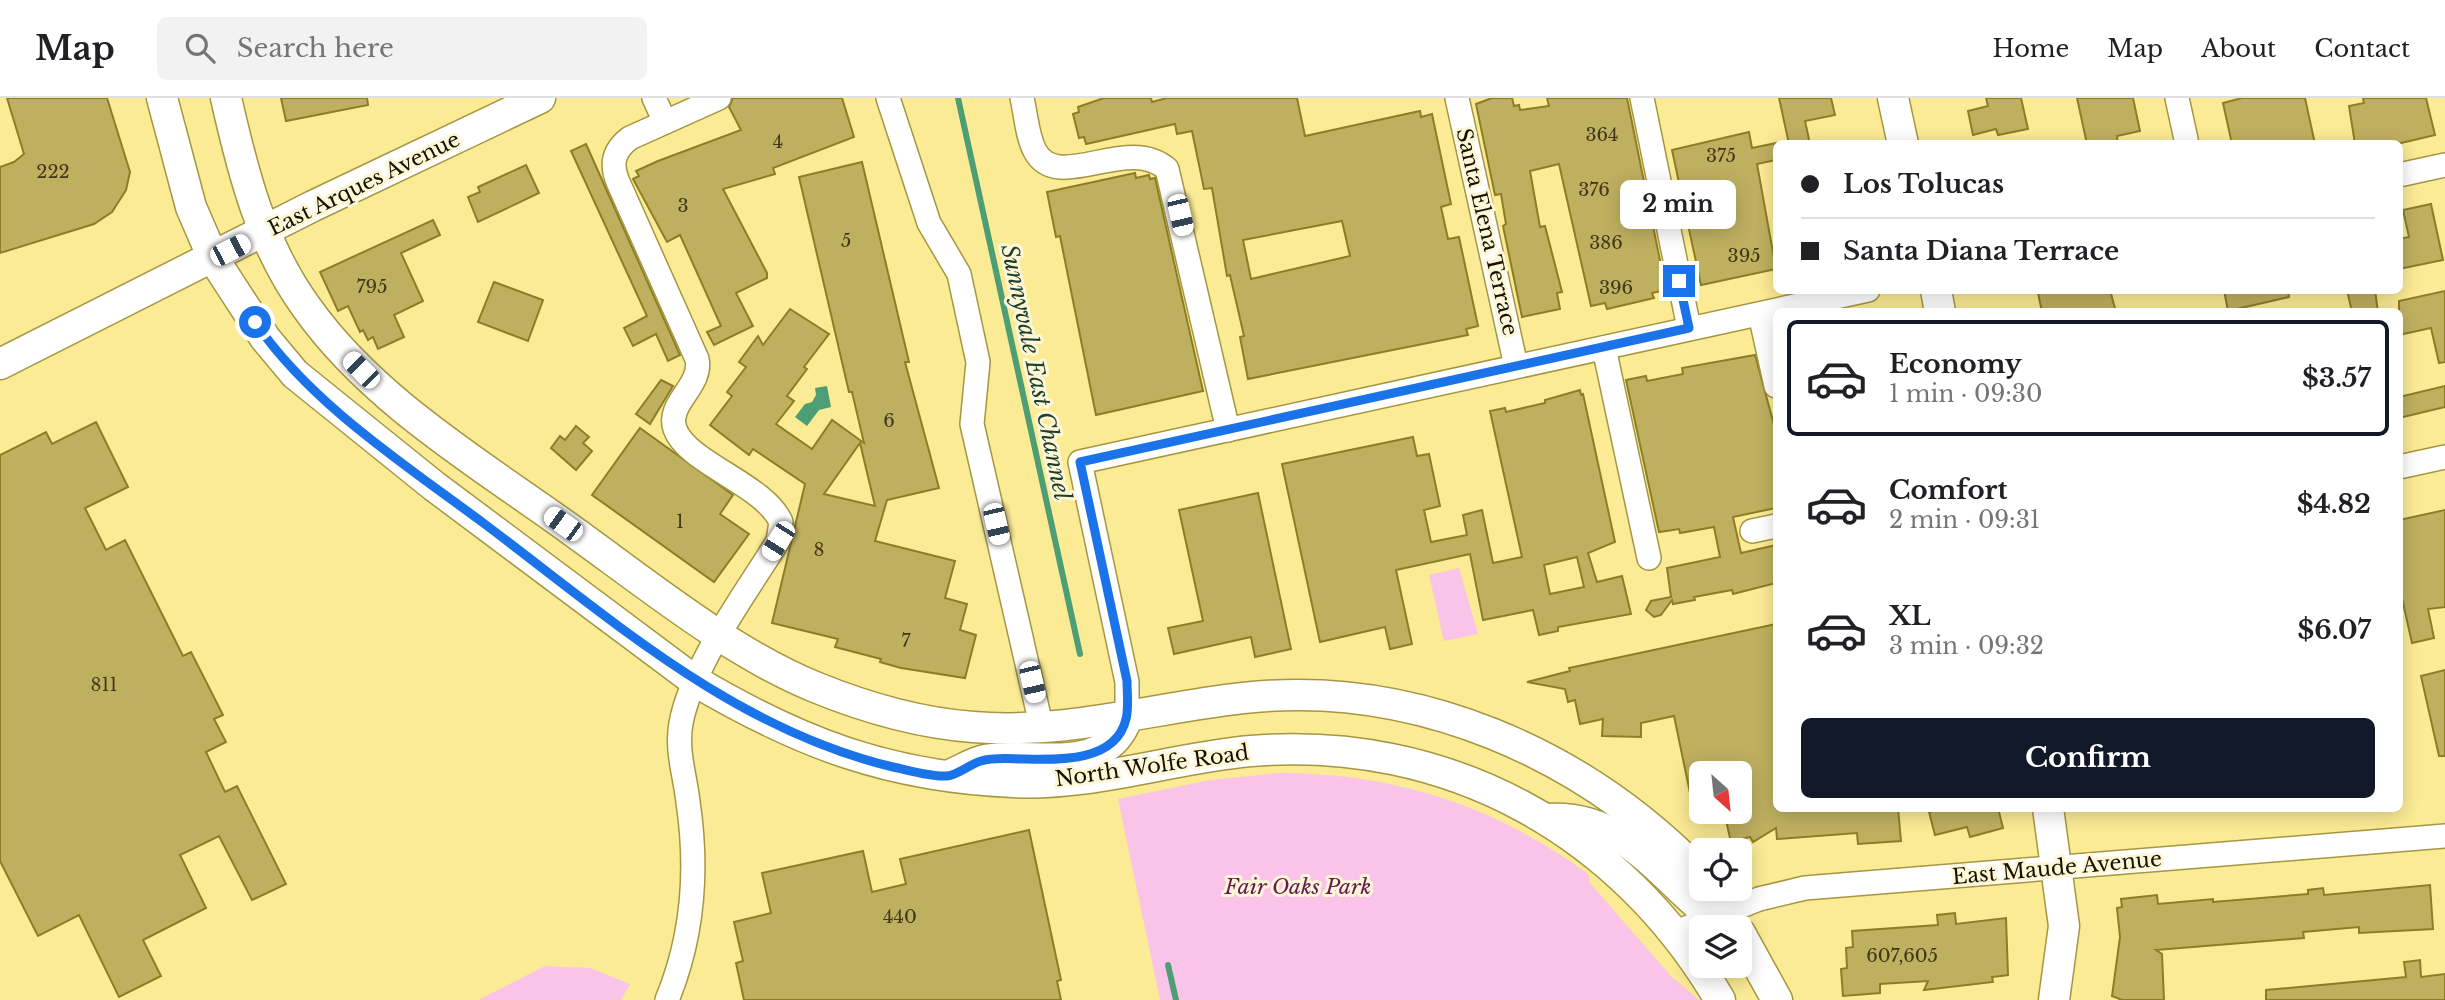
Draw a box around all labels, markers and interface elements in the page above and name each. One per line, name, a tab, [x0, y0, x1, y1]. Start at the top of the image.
search box	[157, 17, 647, 80]
text: Map	[35, 28, 115, 69]
icon: search	[181, 29, 219, 67]
text: Search here	[237, 32, 394, 64]
text: Home	[1993, 34, 2069, 63]
text: Map	[2107, 34, 2163, 63]
text: About	[2201, 34, 2276, 63]
text: Contact	[2314, 34, 2410, 63]
house number: 364	[1585, 124, 1619, 146]
street label: East Arques Avenue	[264, 126, 464, 242]
street label: Santa Elena Terrace	[1450, 126, 1524, 338]
house number: 4	[773, 131, 783, 153]
house number: 375	[1706, 145, 1736, 167]
house number: 222	[36, 161, 70, 183]
text: Los Tolucas	[1843, 168, 2004, 200]
house number: 376	[1578, 179, 1610, 201]
callout: 2 min	[1621, 180, 1737, 228]
text: 2 min	[1642, 190, 1714, 218]
car	[1166, 192, 1195, 238]
house number: 3	[677, 195, 689, 217]
house number: 5	[841, 230, 851, 252]
car	[207, 231, 254, 269]
house number: 386	[1589, 232, 1623, 254]
text: Santa Diana Terrace	[1843, 235, 2119, 267]
water label: Sunnyvale East Channel	[995, 242, 1077, 503]
house number: 395	[1728, 245, 1760, 267]
route end	[1663, 265, 1695, 297]
house number: 795	[357, 276, 387, 298]
house number: 396	[1599, 277, 1633, 299]
route start	[239, 306, 271, 338]
icon: car	[1805, 347, 1868, 410]
car	[339, 348, 384, 392]
text: Economy	[1889, 348, 2022, 380]
text: $3.57	[2302, 362, 2371, 394]
text: 1 min · 09:30	[1889, 380, 2042, 408]
house number: 6	[883, 410, 895, 432]
icon: car	[1805, 473, 1868, 536]
text: Comfort	[1889, 474, 2007, 506]
text: $4.82	[2297, 488, 2371, 520]
car	[982, 501, 1011, 547]
car	[540, 503, 587, 545]
text: 2 min · 09:31	[1889, 506, 2040, 534]
house number: 1	[676, 511, 684, 533]
car	[758, 518, 799, 564]
house number: 8	[814, 539, 824, 561]
icon: car	[1805, 599, 1868, 662]
text: XL	[1889, 600, 1931, 632]
text: $6.07	[2297, 614, 2371, 646]
house number: 7	[901, 630, 911, 652]
text: 3 min · 09:32	[1889, 632, 2044, 660]
car	[1018, 659, 1047, 705]
house number: 811	[91, 674, 117, 696]
button: Confirm	[1801, 718, 2375, 798]
street label: North Wolfe Road	[1053, 740, 1251, 792]
north arrow	[1689, 761, 1752, 824]
map controls	[1689, 761, 1752, 978]
button: locate	[1689, 838, 1752, 901]
street label: East Maude Avenue	[1951, 846, 2163, 890]
park label: Fair Oaks Park	[1224, 874, 1371, 900]
house number: 440	[883, 906, 917, 928]
button: layers	[1689, 915, 1752, 978]
house number: 607,605	[1866, 945, 1938, 967]

